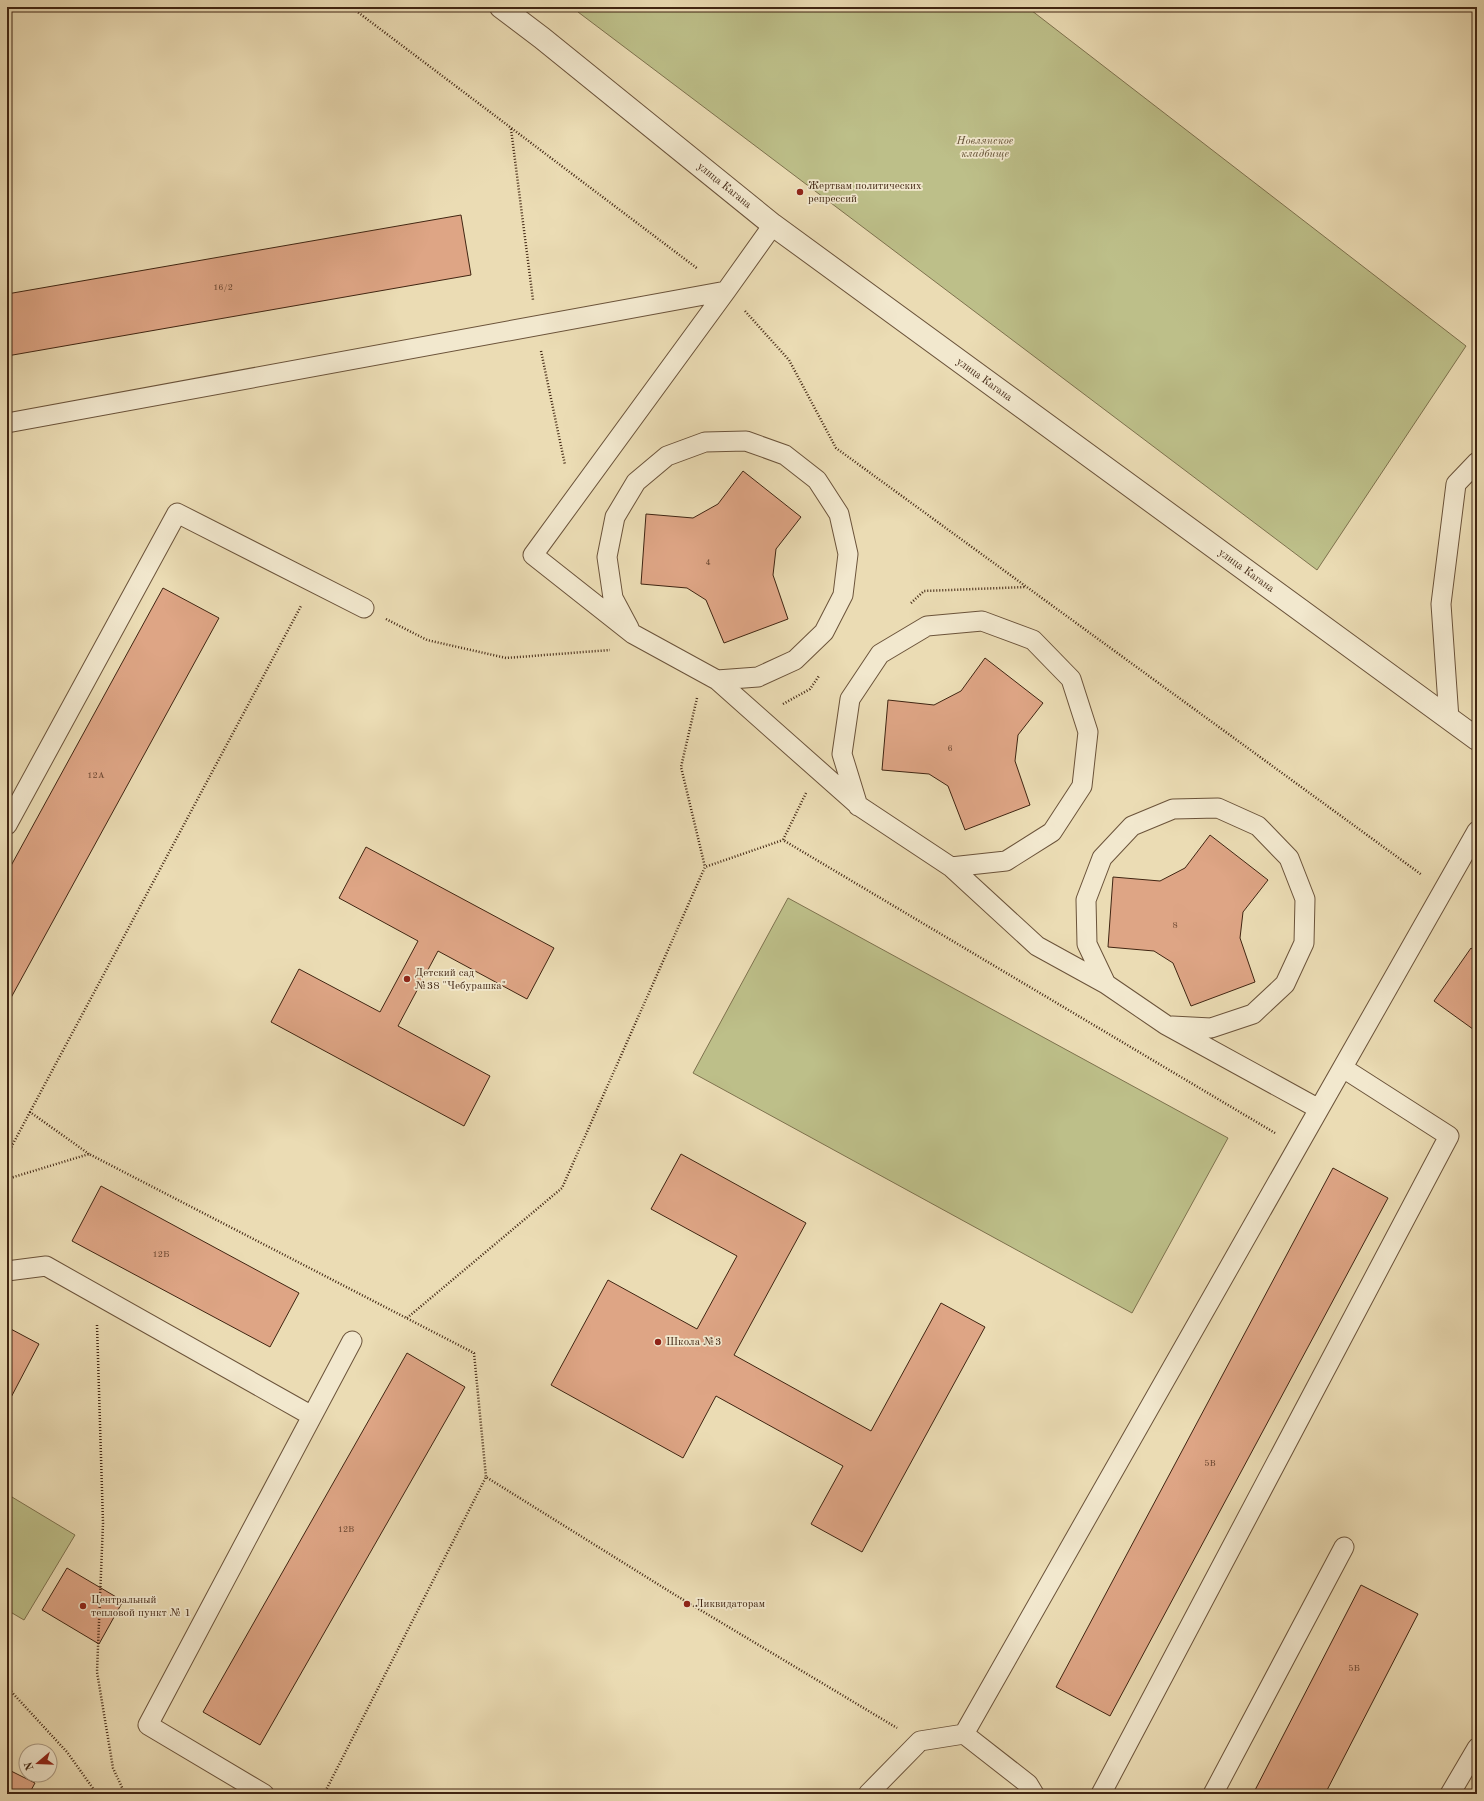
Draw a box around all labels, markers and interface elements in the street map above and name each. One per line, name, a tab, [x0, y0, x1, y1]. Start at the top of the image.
park label: Новлянское кладбище	[956, 136, 1014, 160]
street label: улица Кагана	[695, 161, 754, 211]
place label: Жертвам политических репрессий	[808, 181, 922, 205]
marker: Жертвам политических репрессий	[795, 187, 805, 197]
house number: 16/2	[213, 283, 233, 292]
street label: улица Кагана	[954, 356, 1014, 404]
street label: улица Кагана	[1216, 547, 1276, 595]
house number: 4	[705, 558, 711, 567]
house number: 6	[947, 744, 953, 753]
house number: 12А	[87, 771, 105, 780]
house number: 8	[1172, 921, 1178, 930]
place label: Детский сад №38 "Чебурашка"	[415, 968, 506, 992]
marker: Детский сад №38 "Чебурашка"	[402, 974, 412, 984]
house number: 12Б	[153, 1250, 169, 1259]
marker: Школа №3	[653, 1337, 663, 1347]
place label: Школа №3	[666, 1337, 721, 1348]
house number: 5В	[1204, 1459, 1216, 1468]
house number: 12В	[338, 1525, 354, 1534]
place label: Центральный тепловой пункт № 1	[91, 1595, 191, 1619]
marker: Ликвидаторам	[682, 1599, 692, 1609]
place label: Ликвидаторам	[695, 1599, 765, 1610]
marker: Центральный тепловой пункт № 1	[78, 1601, 88, 1611]
house number: 5Б	[1348, 1664, 1360, 1673]
north arrow	[18, 1743, 58, 1783]
text: N	[23, 1759, 37, 1772]

